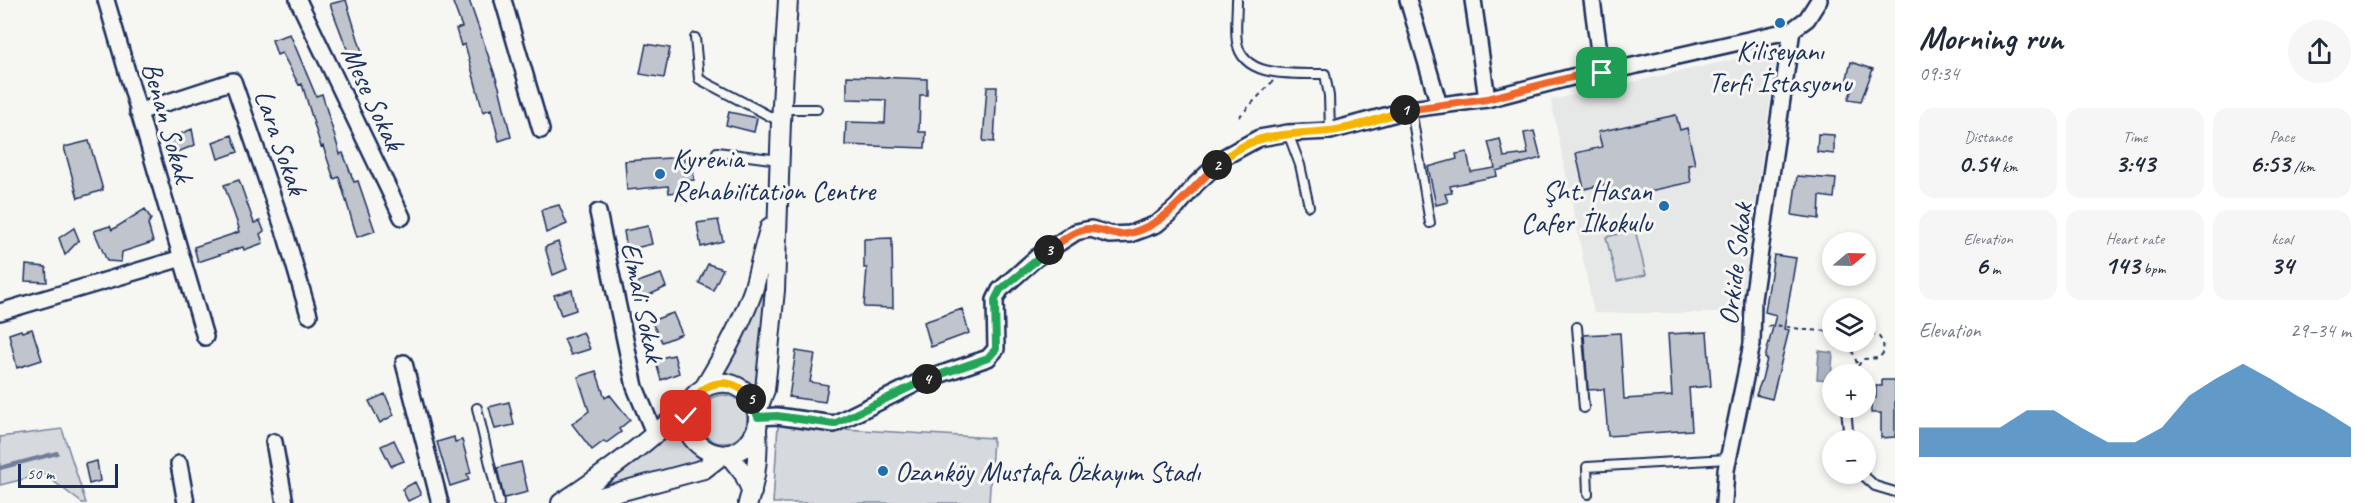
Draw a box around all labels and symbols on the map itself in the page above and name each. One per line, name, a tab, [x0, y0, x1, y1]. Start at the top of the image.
marker: Kiliseyanı Terfi İstasyonu	[1773, 16, 1787, 30]
place label: Kiliseyanı Terfi İstasyonu	[1708, 33, 1853, 100]
street label: Mese Sokak	[334, 40, 413, 157]
pin	[1576, 47, 1627, 98]
street label: Benan Sokak	[134, 58, 203, 189]
street label: Lara Sokak	[247, 85, 316, 201]
pin: 1	[1390, 95, 1420, 125]
place label: Kyrenia Rehabilitation Centre	[672, 141, 877, 208]
pin: 2	[1202, 150, 1232, 180]
marker: Kyrenia Rehabilitation Centre	[653, 167, 667, 181]
place label: Şht. Hasan Cafer İlkokulu	[1521, 173, 1654, 240]
marker: Şht. Hasan Cafer İlkokulu	[1657, 199, 1671, 213]
street label: Orkide Sokak	[1710, 199, 1760, 327]
north arrow	[1822, 232, 1876, 286]
pin: 3	[1034, 235, 1064, 265]
street label: Elmali Sokak	[613, 239, 673, 367]
pin: 4	[912, 364, 942, 394]
pin: 5	[736, 384, 766, 414]
pin	[660, 390, 711, 441]
place label: Ozanköy Mustafa Özkayım Stadı	[895, 454, 1202, 489]
scale bar	[18, 461, 118, 488]
marker: Ozanköy Mustafa Özkayım Stadı	[876, 464, 890, 478]

